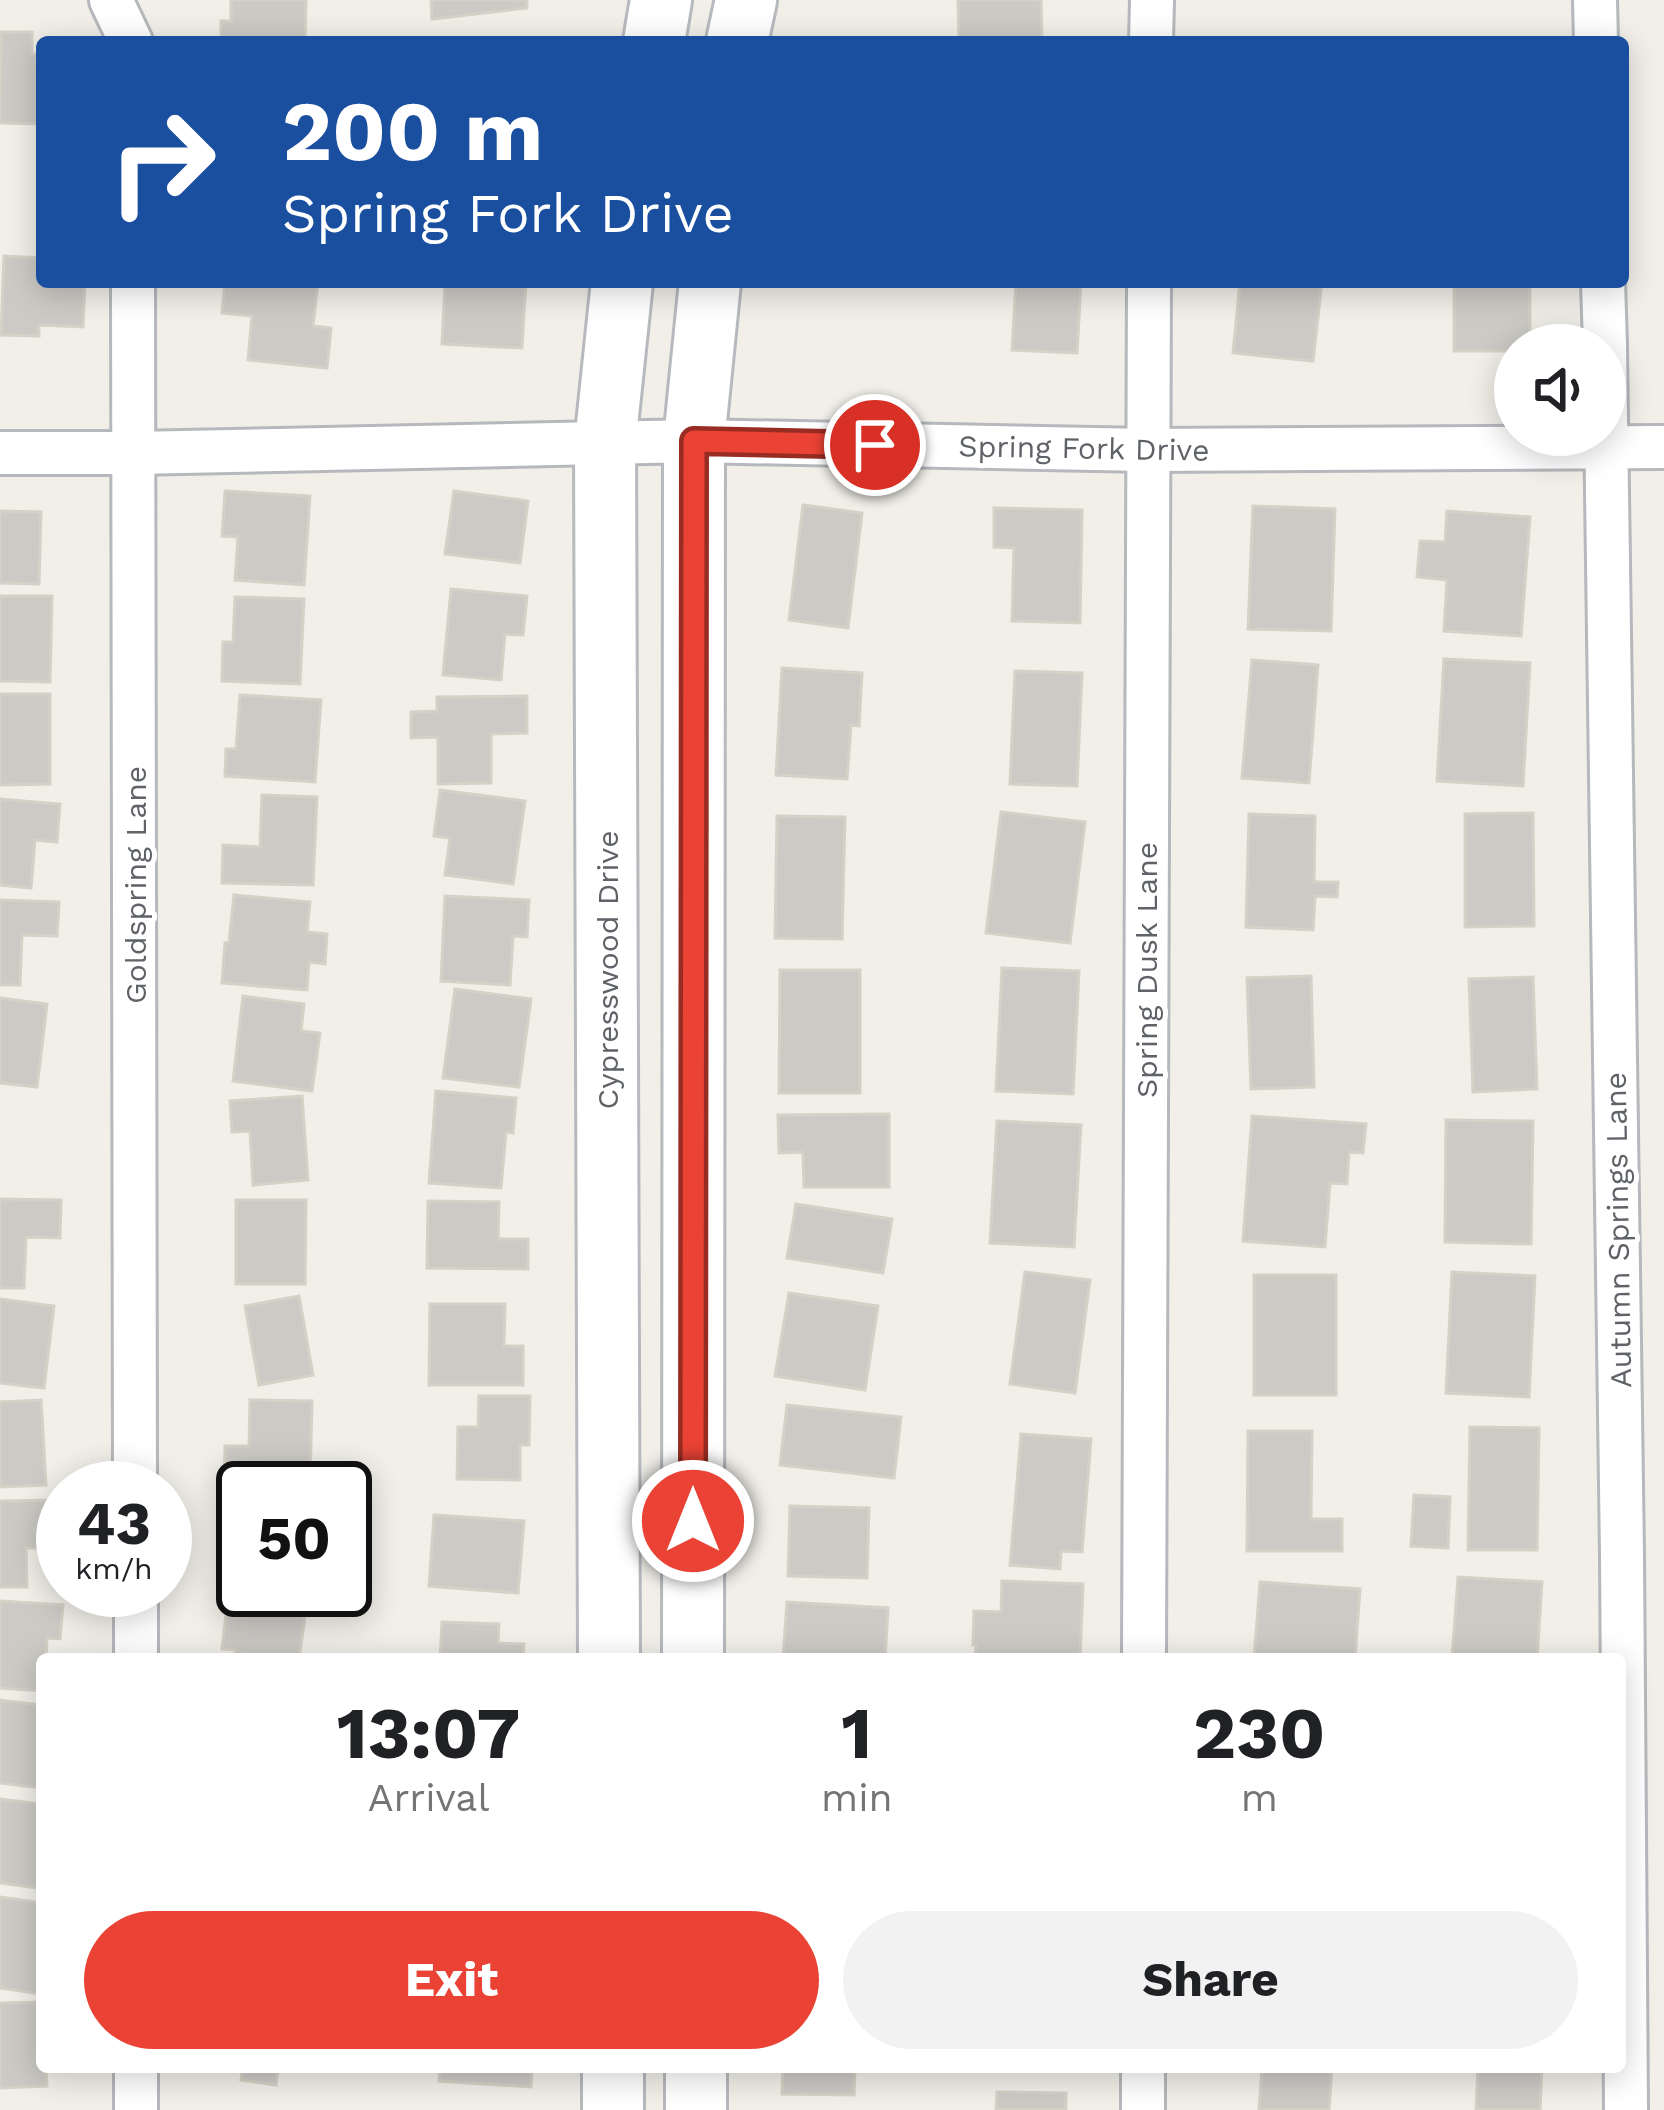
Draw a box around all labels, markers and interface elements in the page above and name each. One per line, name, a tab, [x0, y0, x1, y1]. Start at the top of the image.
text: 200 m	[282, 82, 543, 180]
icon: right	[84, 84, 240, 240]
text: Spring Fork Drive	[282, 182, 734, 245]
map controls	[1494, 324, 1626, 456]
button: sound	[1494, 324, 1626, 456]
pin	[824, 394, 926, 496]
icon: arrive	[842, 412, 908, 478]
street label: Spring Fork Drive	[958, 428, 1210, 468]
street label: Goldspring Lane	[118, 766, 153, 1004]
street label: Cypresswood Drive	[590, 831, 625, 1109]
street label: Spring Dusk Lane	[1129, 842, 1164, 1098]
street label: Autumn Springs Lane	[1598, 1072, 1638, 1388]
position arrow	[630, 1458, 756, 1584]
speed limit sign: 50	[216, 1461, 372, 1617]
text: 43	[77, 1488, 151, 1559]
text: km/h	[75, 1551, 153, 1586]
text: 13:07	[337, 1691, 520, 1775]
text: 1	[841, 1691, 872, 1775]
text: 230	[1193, 1691, 1325, 1775]
text: Arrival	[368, 1775, 489, 1820]
text: min	[821, 1775, 893, 1820]
text: m	[1241, 1775, 1278, 1820]
button: Exit	[84, 1911, 819, 2049]
button: Share	[843, 1911, 1578, 2049]

